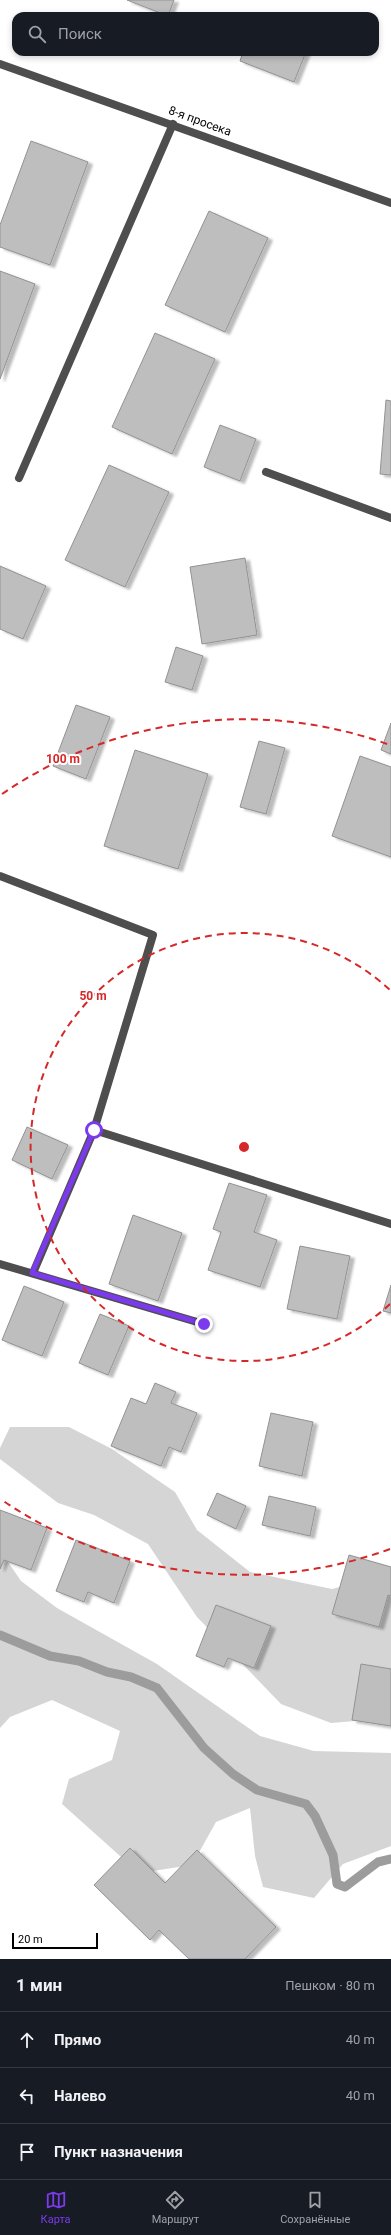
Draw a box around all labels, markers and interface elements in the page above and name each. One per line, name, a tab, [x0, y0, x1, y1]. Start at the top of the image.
search box	[12, 12, 379, 56]
icon: search	[26, 23, 48, 45]
text: Поиск	[58, 25, 102, 43]
street label: 8-я просека	[167, 103, 233, 139]
text: 100 m	[46, 752, 80, 766]
text: 50 m	[79, 989, 107, 1003]
route start	[85, 1121, 103, 1139]
centre of rings	[237, 1140, 251, 1154]
route end	[195, 1315, 213, 1333]
scale bar	[12, 1931, 98, 1950]
text: 20 m	[18, 1933, 43, 1946]
text: 1 мин	[16, 1975, 62, 1995]
text: Пешком · 80 m	[285, 1978, 375, 1993]
icon: ahead	[16, 2029, 38, 2051]
text: Прямо	[54, 2031, 101, 2049]
text: 40 m	[346, 2032, 375, 2047]
icon: left	[16, 2085, 38, 2107]
text: Налево	[54, 2087, 106, 2105]
text: 40 m	[346, 2088, 375, 2103]
icon: arrive	[16, 2141, 38, 2163]
text: Пункт назначения	[54, 2143, 183, 2161]
tab: Карта	[41, 2189, 71, 2226]
tab: Маршрут	[152, 2189, 199, 2226]
tab: Сохранённые	[280, 2189, 350, 2226]

